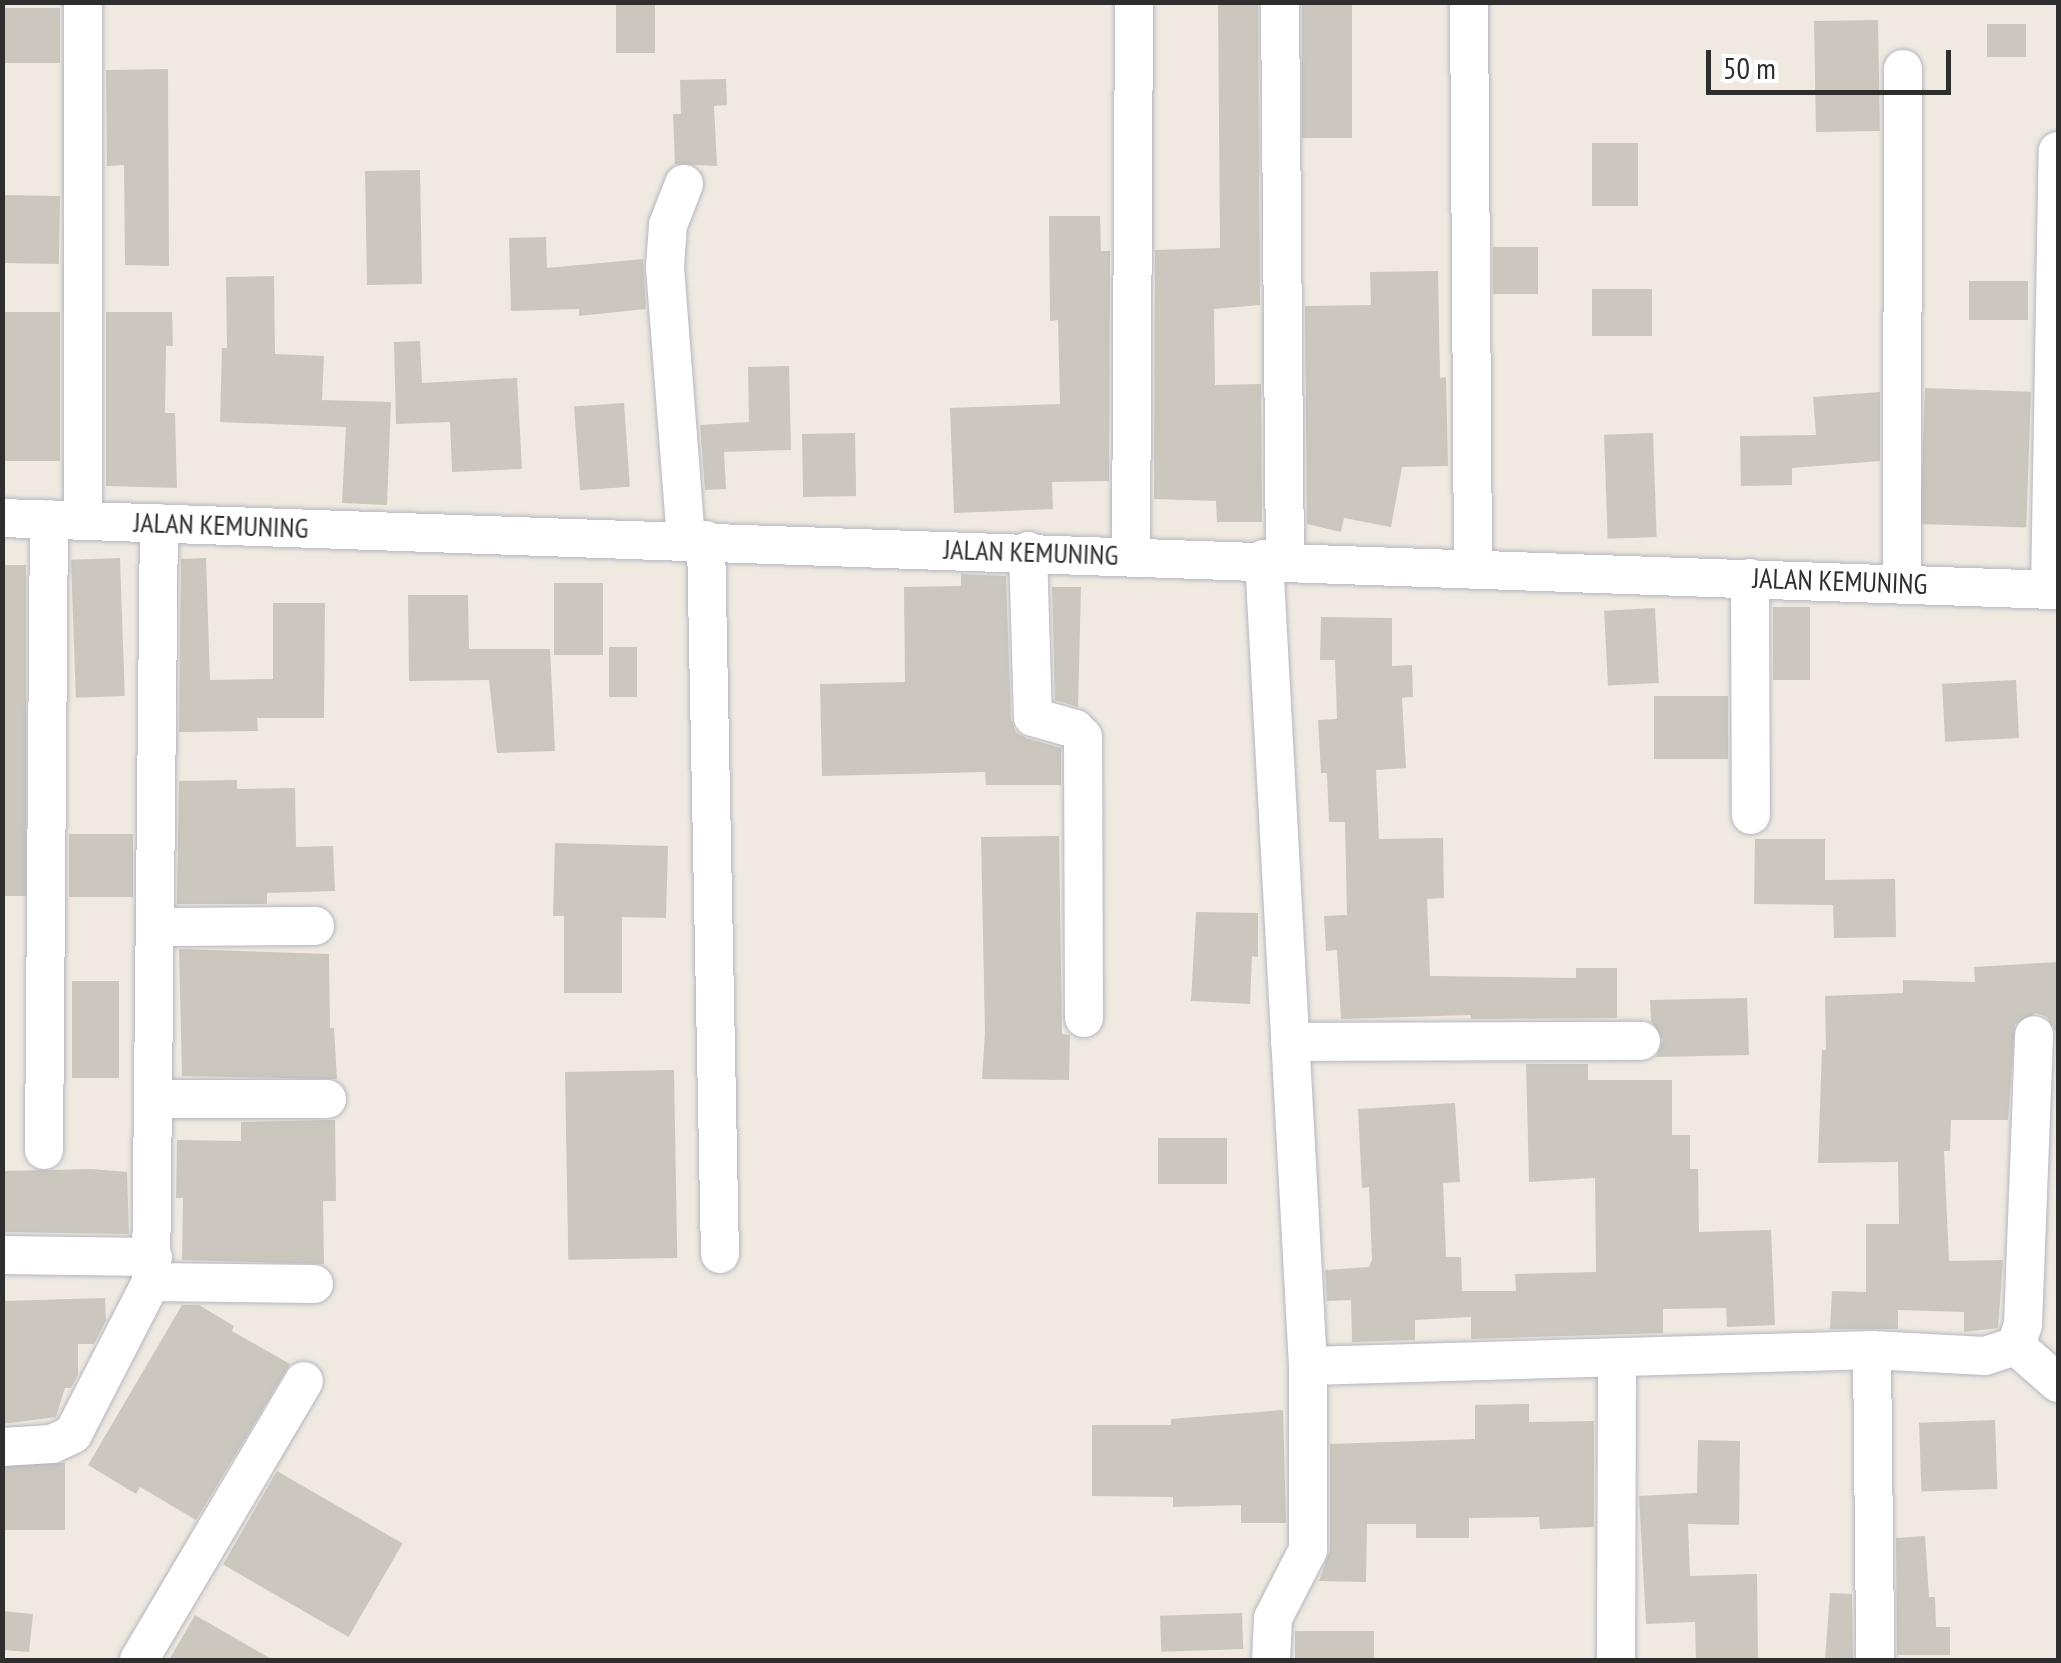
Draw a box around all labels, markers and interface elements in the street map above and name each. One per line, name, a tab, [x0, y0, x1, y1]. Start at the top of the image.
scale bar	[1711, 30, 1956, 92]
text: 50 m	[1723, 48, 1776, 87]
street label: JALAN KEMUNING	[133, 505, 309, 545]
street label: JALAN KEMUNING	[943, 532, 1119, 572]
street label: JALAN KEMUNING	[1752, 561, 1928, 601]

